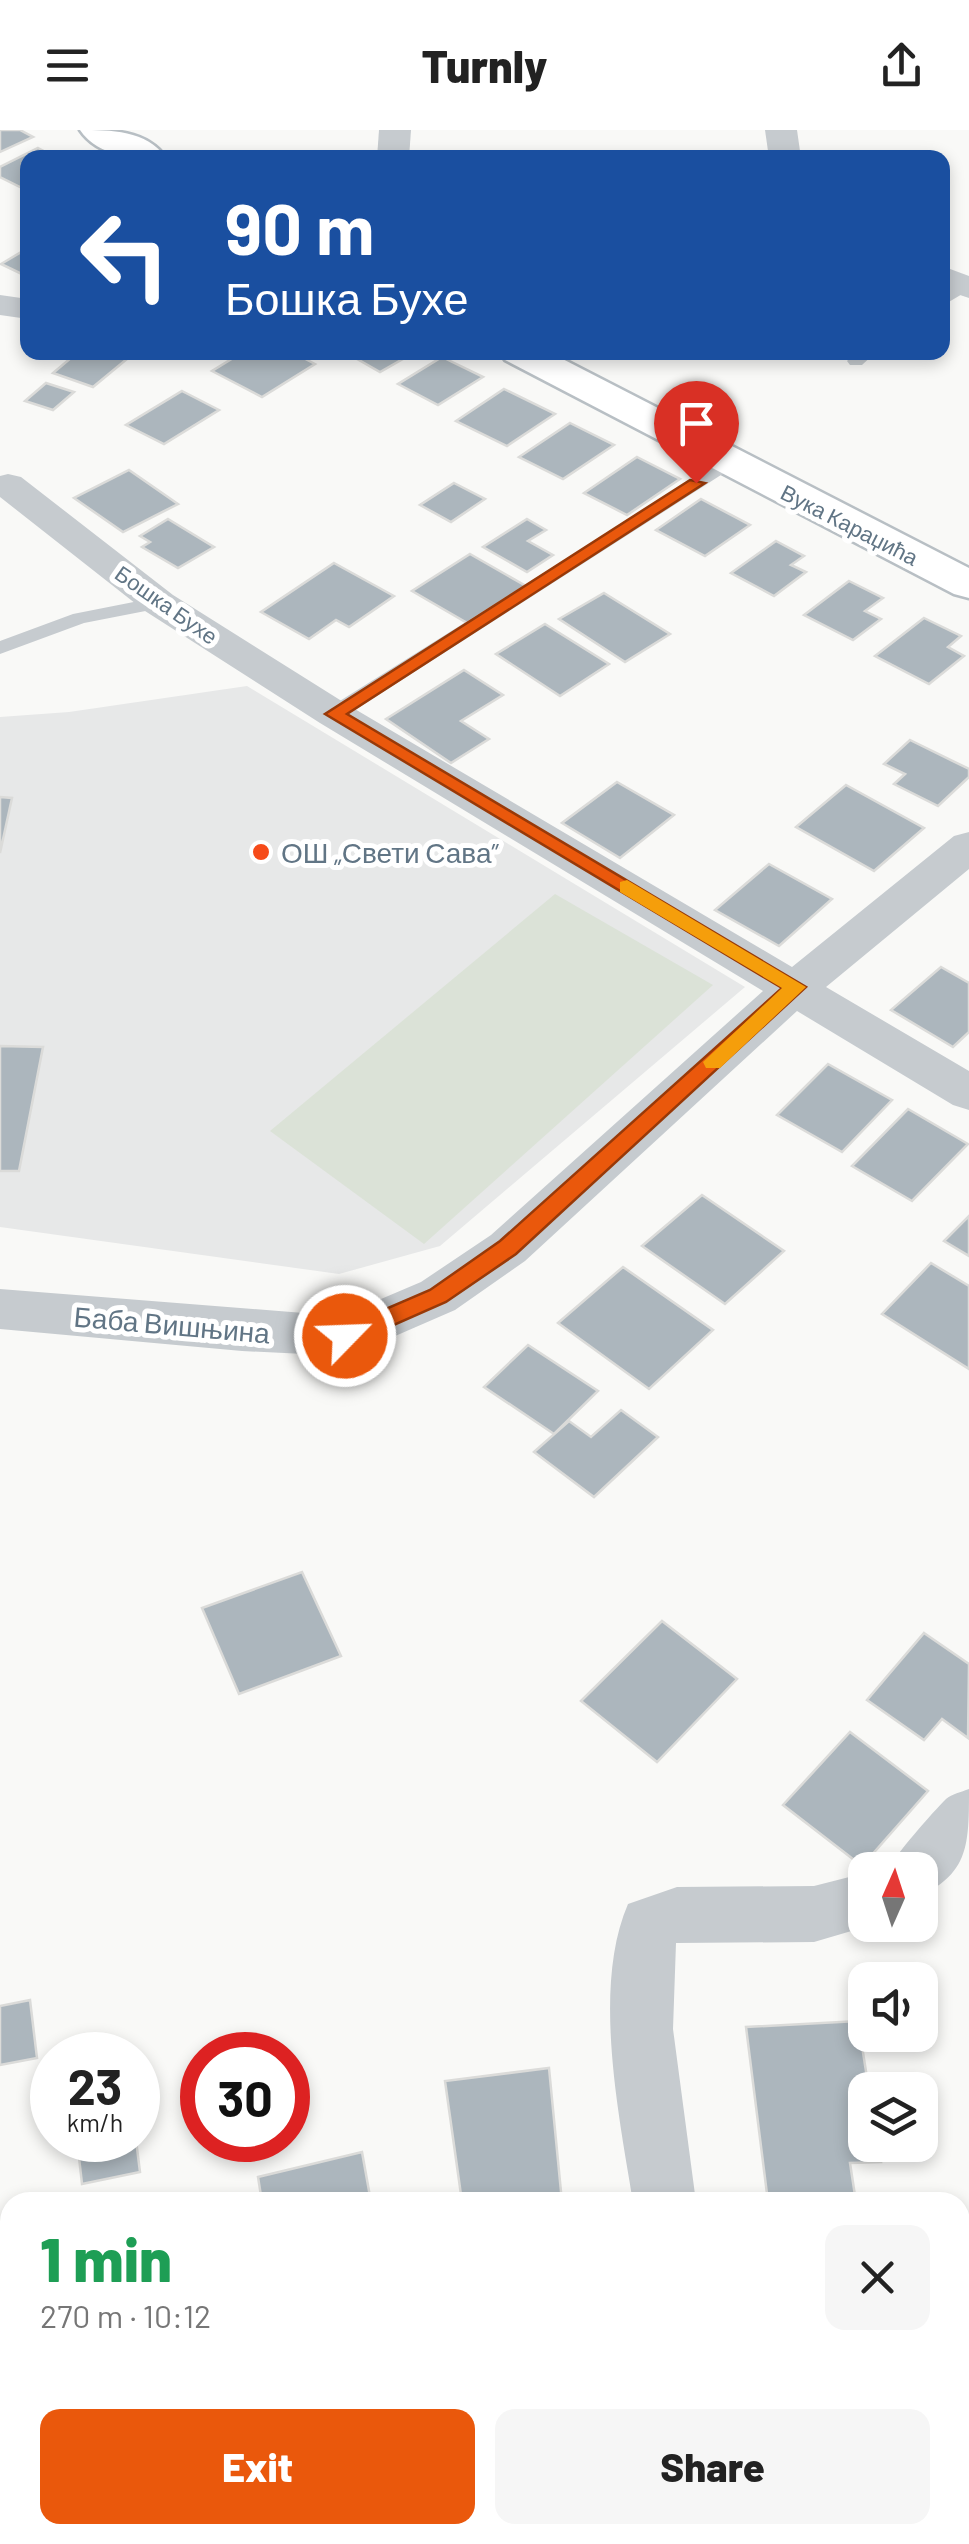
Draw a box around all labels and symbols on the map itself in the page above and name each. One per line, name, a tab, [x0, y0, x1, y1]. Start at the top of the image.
pin	[654, 381, 739, 484]
street label: Вука Караџића	[777, 478, 924, 571]
street label: Бошка Бухе	[110, 559, 223, 650]
place label: ОШ „Свети Сава”	[281, 835, 499, 869]
marker: ОШ „Свети Сава”	[250, 841, 272, 863]
position arrow	[293, 1284, 397, 1388]
street label: Баба Вишњина	[73, 1298, 272, 1350]
north arrow	[848, 1852, 938, 1942]
speed limit sign: 30	[180, 2032, 310, 2162]

